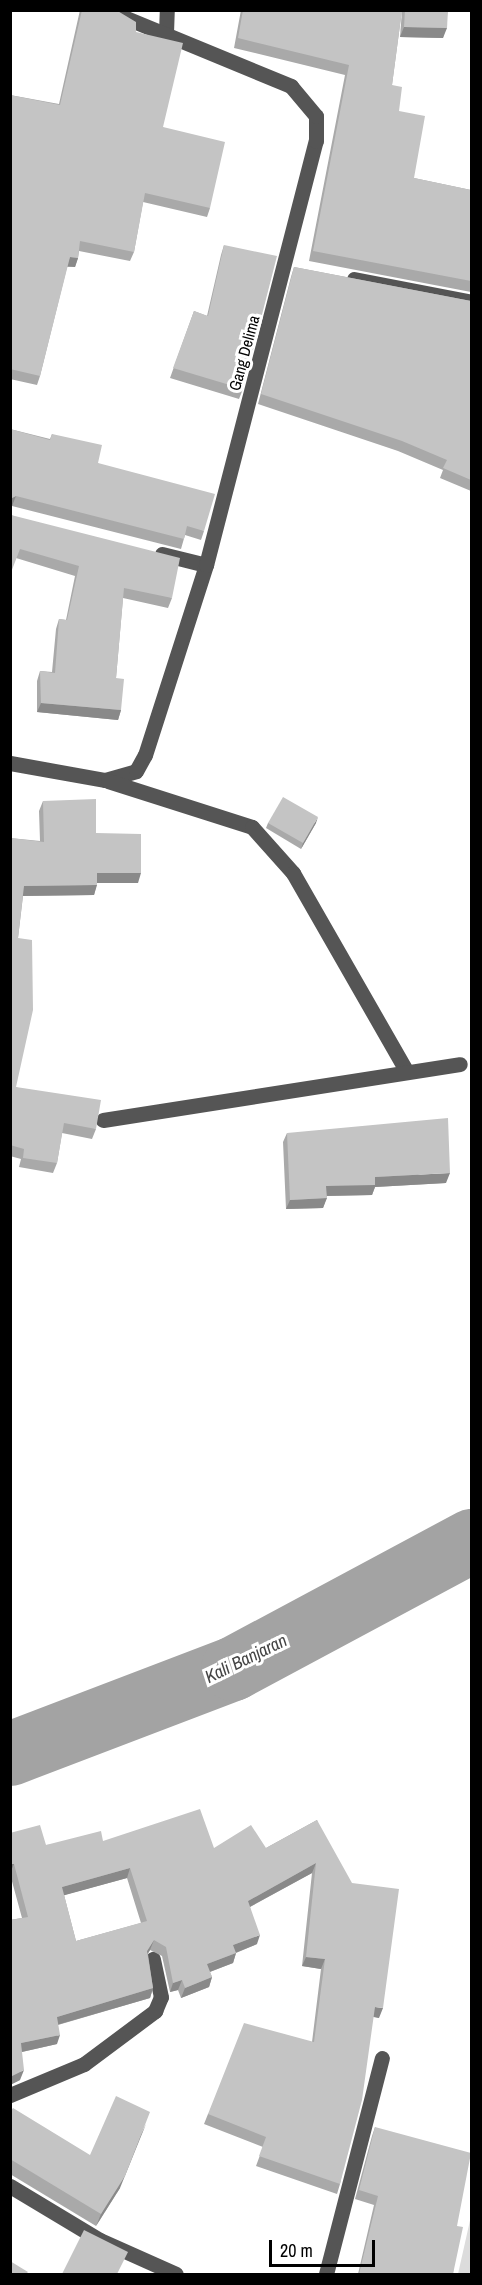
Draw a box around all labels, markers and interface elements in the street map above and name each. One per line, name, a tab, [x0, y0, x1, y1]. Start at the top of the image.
street label: Gang Delima	[225, 313, 263, 393]
water label: Kali Banjaran	[201, 1630, 291, 1688]
scale bar	[272, 2228, 378, 2266]
text: 20 m	[280, 2238, 313, 2263]

